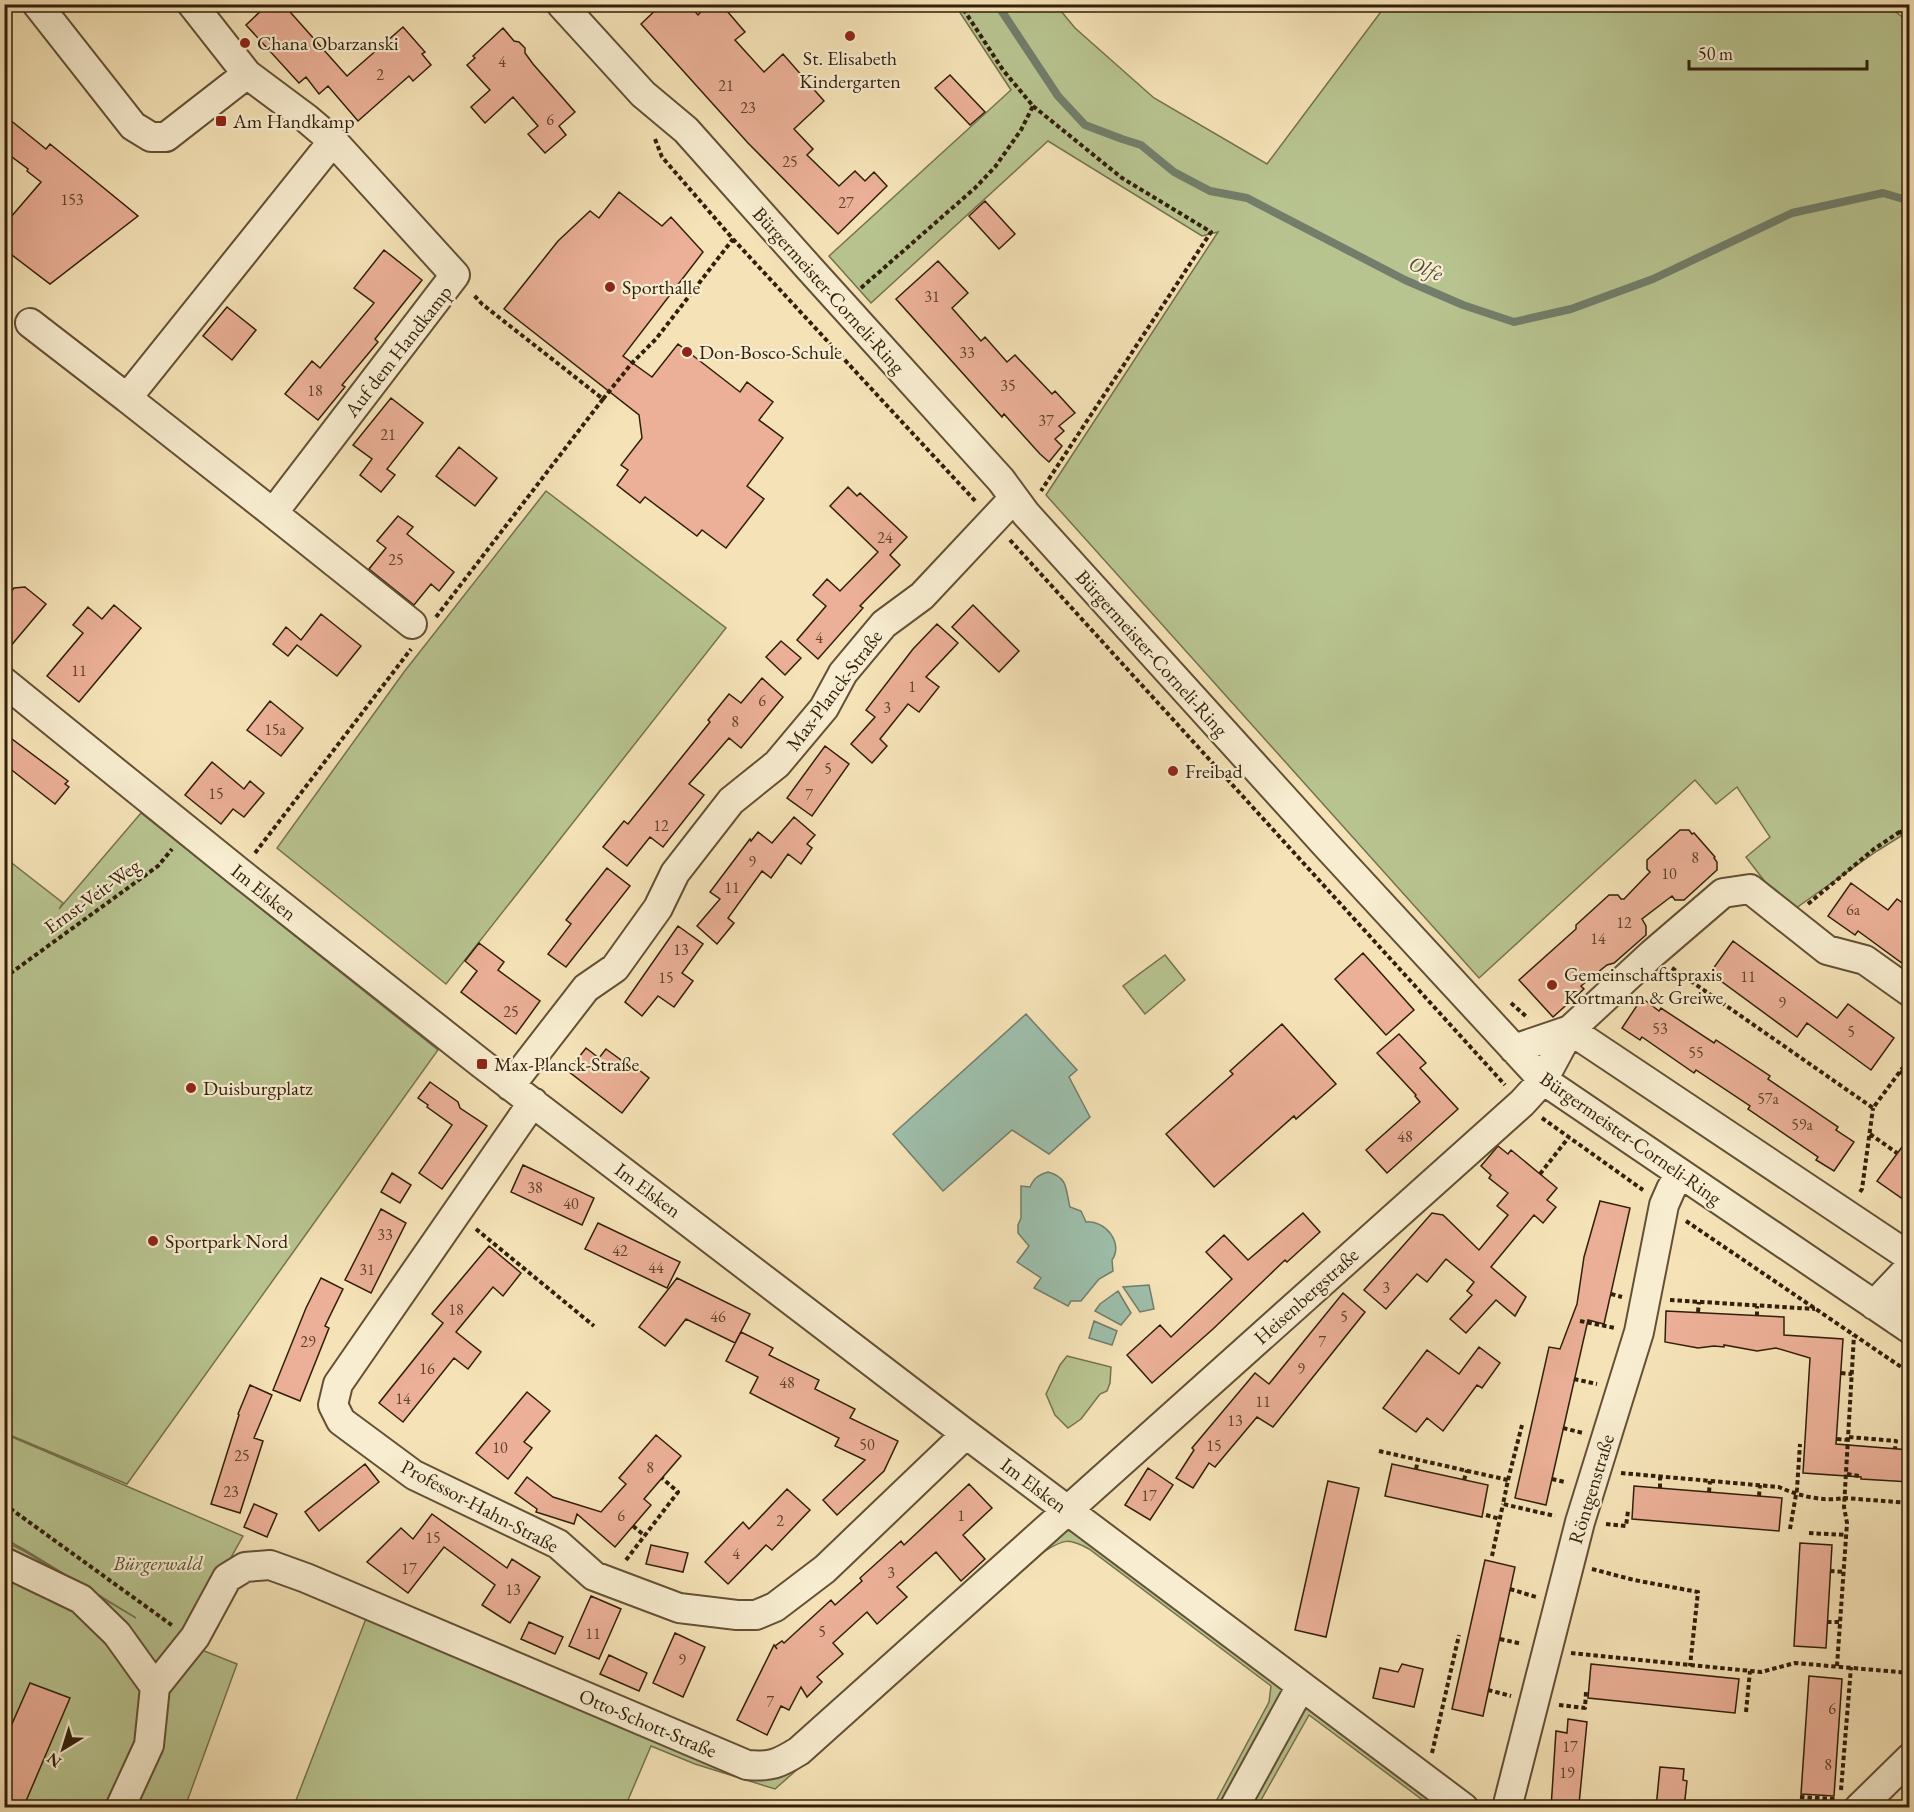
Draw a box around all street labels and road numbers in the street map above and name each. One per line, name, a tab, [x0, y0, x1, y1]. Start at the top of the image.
street label: Bürgermeister-Corneli-Ring	[747, 201, 911, 379]
street label: Auf dem Handkamp	[338, 280, 458, 423]
street label: Bürgermeister-Corneli-Ring	[1070, 564, 1234, 742]
street label: Max-Planck-Straße	[780, 624, 888, 756]
street label: Ernst-Veit-Weg	[39, 852, 145, 940]
street label: Im Elsken	[226, 858, 302, 926]
street label: Bürgermeister-Corneli-Ring	[1535, 1065, 1727, 1211]
street label: Im Elsken	[610, 1157, 687, 1224]
street label: Heisenbergstraße	[1248, 1242, 1364, 1350]
street label: Röntgenstraße	[1562, 1431, 1620, 1547]
street label: Im Elsken	[996, 1452, 1073, 1519]
street label: Professor-Hahn-Straße	[397, 1453, 563, 1559]
street label: Otto-Schott-Straße	[575, 1682, 721, 1764]

